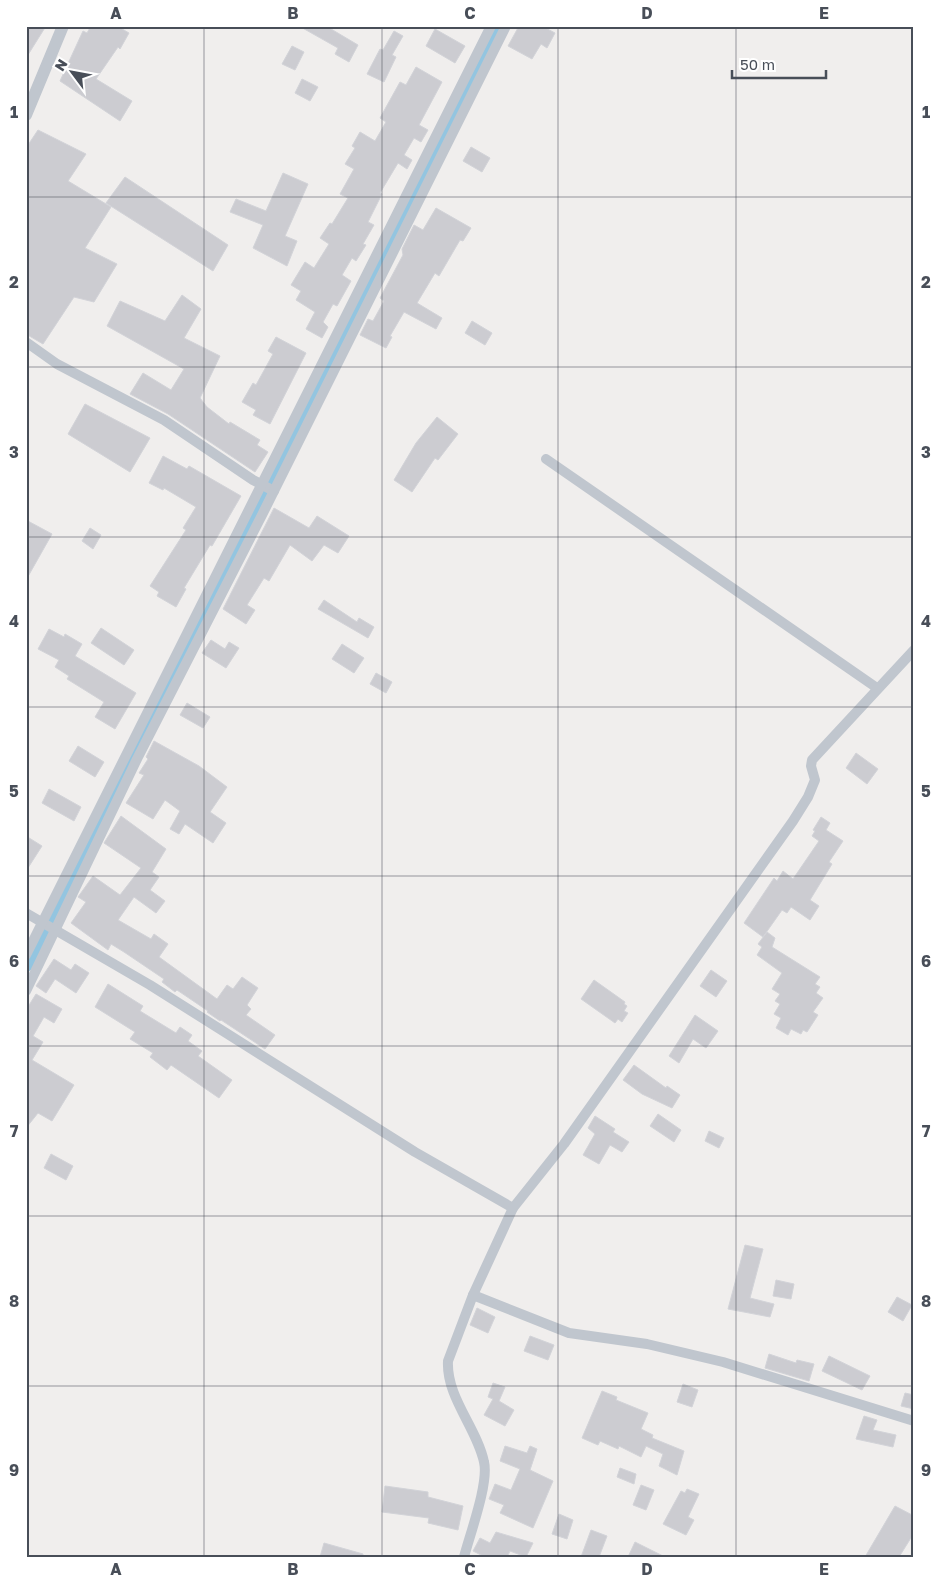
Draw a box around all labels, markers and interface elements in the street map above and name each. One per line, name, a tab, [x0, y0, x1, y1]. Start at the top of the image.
text: A	[110, 3, 122, 23]
text: B	[287, 3, 299, 23]
text: C	[464, 3, 476, 23]
text: D	[641, 3, 653, 23]
text: E	[819, 3, 829, 23]
north arrow	[48, 48, 98, 98]
scale bar	[732, 48, 826, 80]
text: 50 m	[740, 55, 775, 73]
text: N	[51, 56, 71, 74]
text: 1	[10, 102, 18, 122]
text: 1	[922, 102, 930, 122]
text: 2	[9, 272, 19, 292]
text: 2	[921, 272, 931, 292]
text: 3	[9, 442, 19, 462]
text: 3	[921, 442, 931, 462]
text: 4	[9, 611, 19, 631]
text: 4	[921, 611, 931, 631]
text: 5	[9, 781, 19, 801]
text: 5	[921, 781, 931, 801]
text: 6	[9, 951, 19, 971]
text: 6	[921, 951, 931, 971]
text: 7	[10, 1121, 19, 1141]
text: 7	[922, 1121, 931, 1141]
text: 8	[9, 1291, 19, 1311]
text: 8	[921, 1291, 931, 1311]
text: 9	[9, 1460, 19, 1480]
text: 9	[921, 1460, 931, 1480]
text: A	[110, 1559, 122, 1579]
text: B	[287, 1559, 299, 1579]
text: C	[464, 1559, 476, 1579]
text: D	[641, 1559, 653, 1579]
text: E	[819, 1559, 829, 1579]

